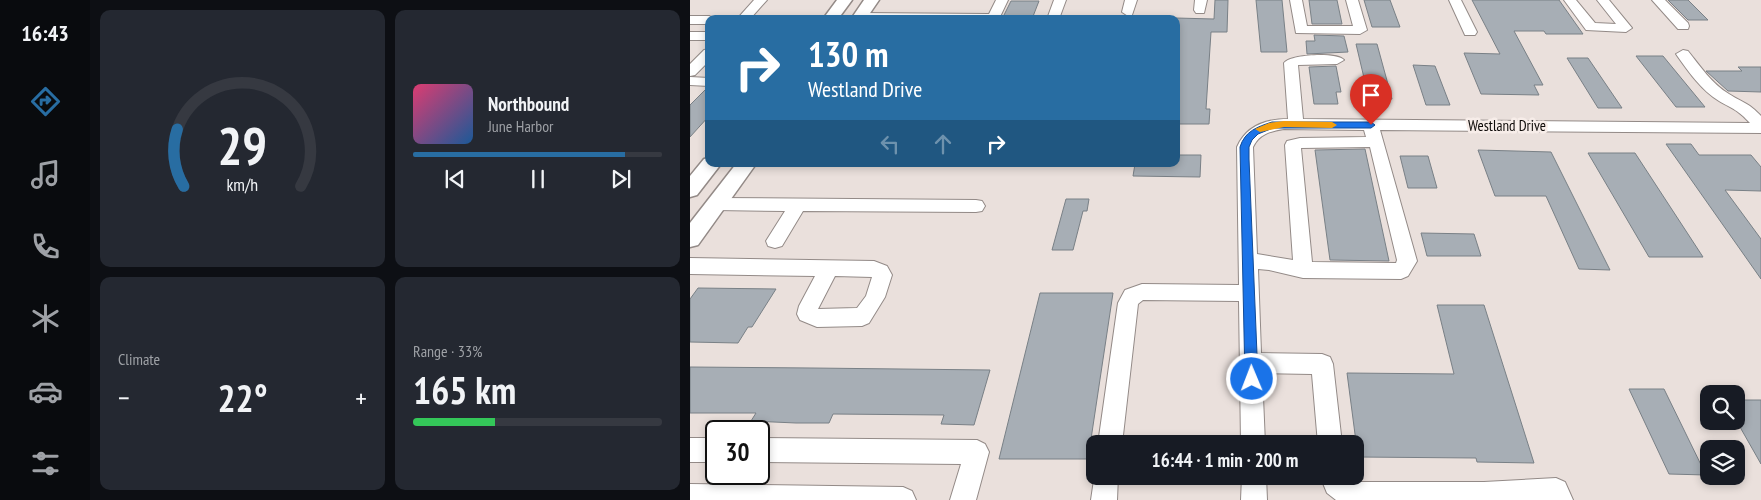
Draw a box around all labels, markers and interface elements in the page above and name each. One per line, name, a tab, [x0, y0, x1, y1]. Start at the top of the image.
text: 16:43	[21, 19, 69, 47]
text: 130 m	[808, 31, 889, 77]
icon: right	[725, 35, 790, 100]
pin	[1350, 74, 1392, 125]
text: Westland Drive	[808, 75, 922, 103]
icon: arrive	[1357, 81, 1385, 109]
icon: directions	[28, 84, 63, 119]
text: Northbound	[488, 92, 569, 116]
text: 29	[218, 112, 267, 179]
text: June Harbor	[488, 116, 553, 136]
street label: Westland Drive	[1468, 116, 1546, 135]
icon: left	[876, 130, 904, 158]
icon: ahead	[929, 130, 957, 158]
icon: right	[982, 130, 1010, 158]
icon: music	[28, 157, 63, 192]
icon: previous	[441, 165, 469, 193]
icon: pause	[524, 165, 552, 193]
icon: next	[607, 165, 635, 193]
text: km/h	[227, 173, 258, 196]
icon: phone	[28, 229, 63, 264]
icon: climate	[28, 301, 63, 336]
text: Range · 33%	[413, 341, 482, 361]
text: Climate	[118, 349, 160, 369]
position arrow	[1225, 352, 1277, 404]
text: 165 km	[413, 365, 516, 414]
text: 22°	[217, 373, 268, 422]
icon: car	[28, 374, 63, 409]
text: −	[118, 379, 130, 416]
text: +	[355, 379, 367, 416]
map controls	[1700, 385, 1745, 485]
button: search	[1700, 385, 1745, 430]
speed limit sign: 30	[705, 420, 770, 485]
button: layers	[1700, 440, 1745, 485]
icon: filters	[28, 446, 63, 481]
text: 16:44 · 1 min · 200 m	[1152, 448, 1298, 472]

